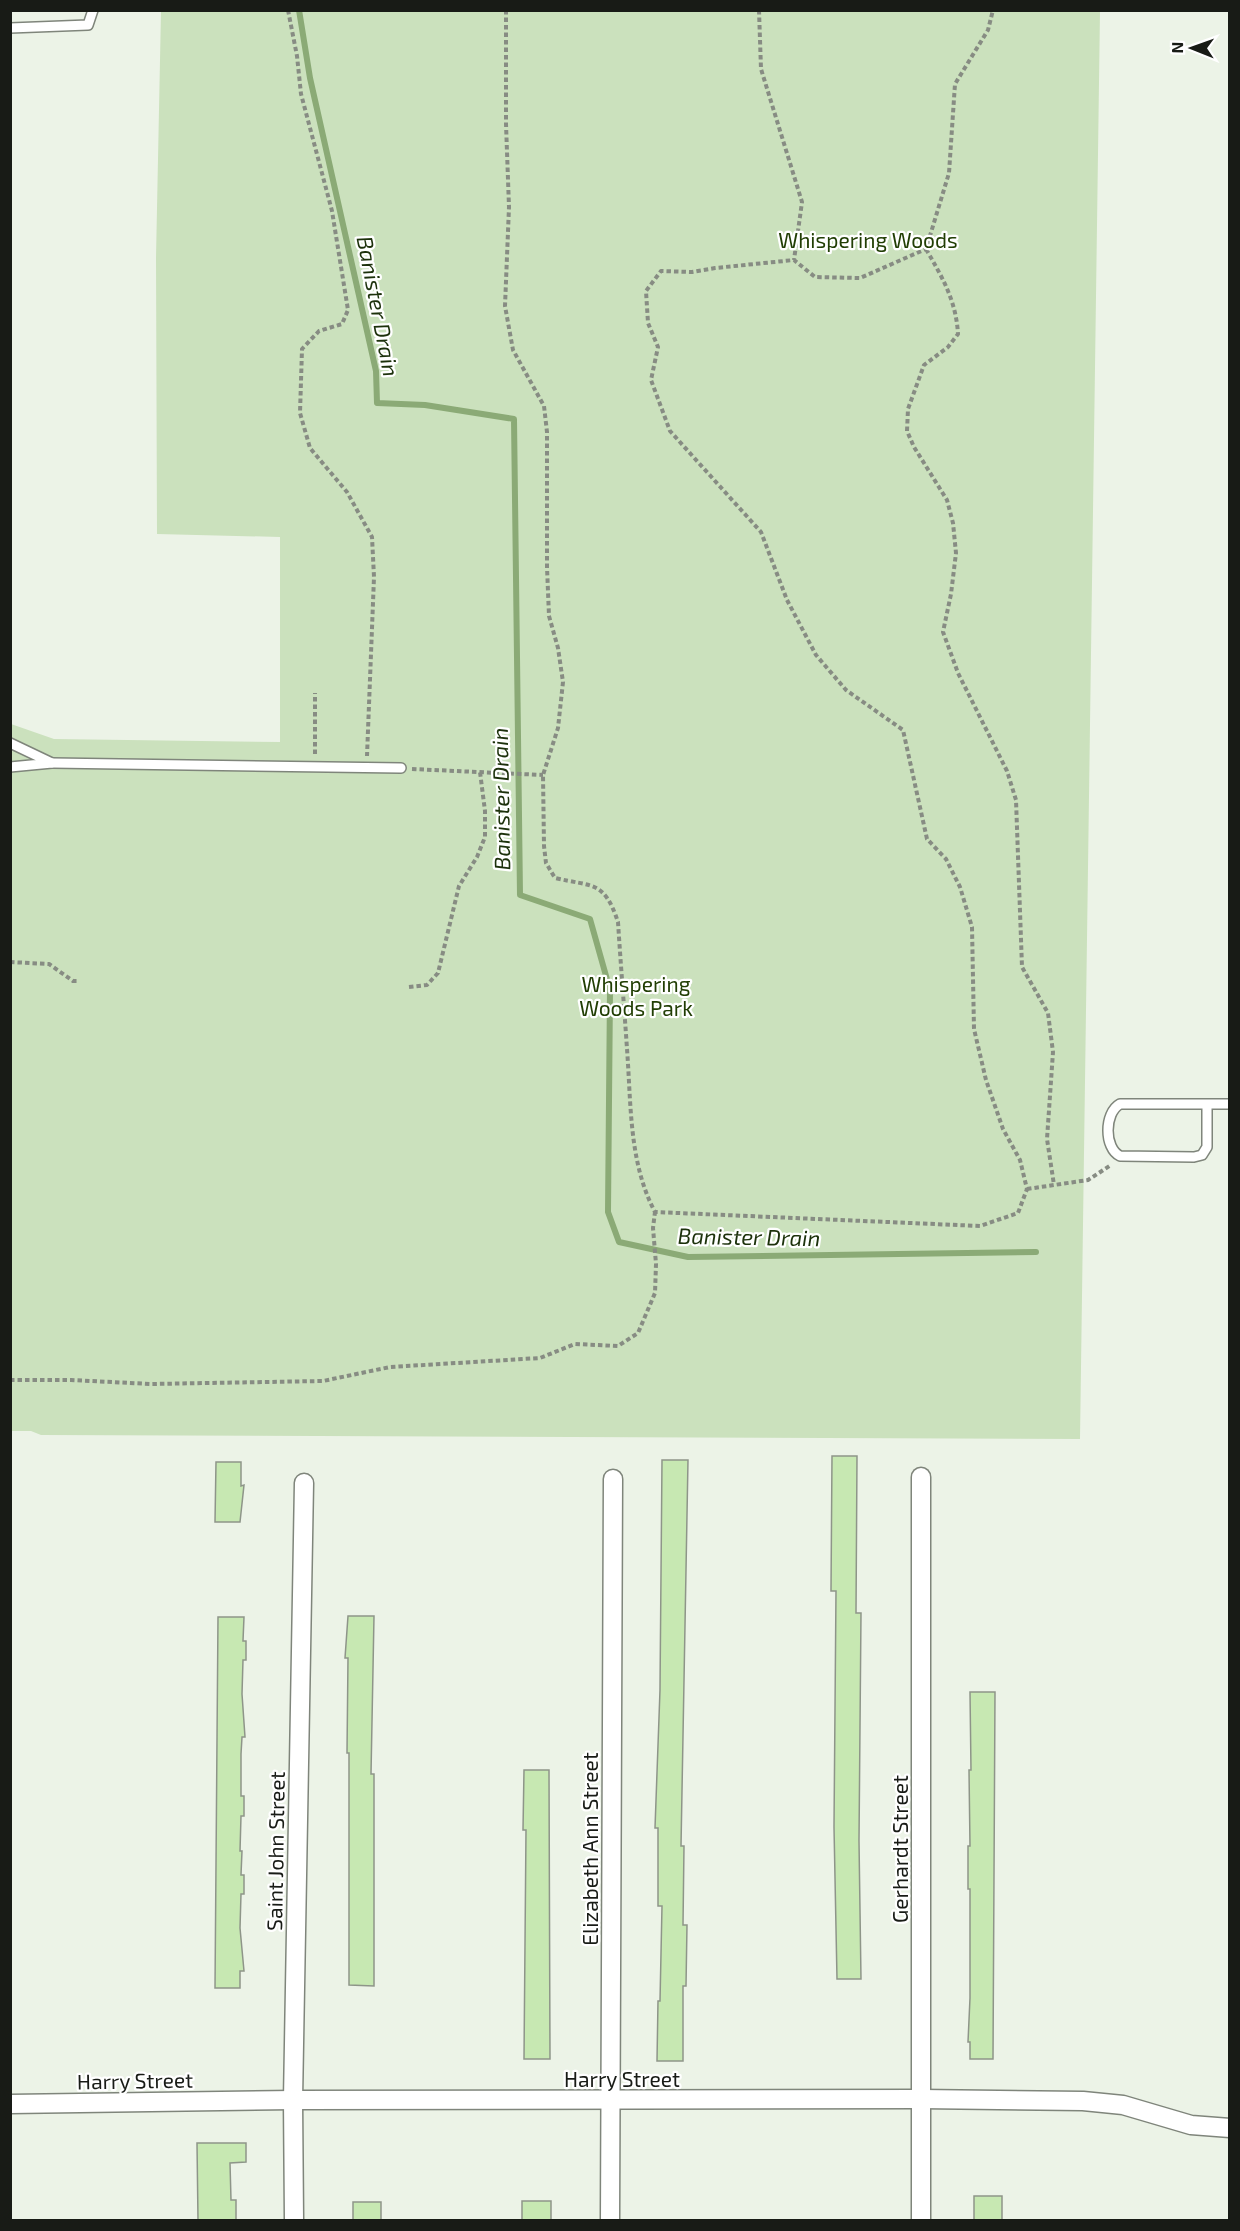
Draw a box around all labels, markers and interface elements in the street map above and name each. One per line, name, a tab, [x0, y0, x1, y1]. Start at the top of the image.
north arrow	[1162, 18, 1222, 78]
text: N	[1167, 42, 1186, 54]
park label: Whispering Woods	[778, 227, 958, 252]
water label: Banister Drain	[353, 234, 405, 378]
water label: Banister Drain	[486, 727, 514, 871]
park label: Whispering Woods Park	[579, 971, 693, 1020]
water label: Banister Drain	[677, 1222, 821, 1250]
street label: Elizabeth Ann Street	[577, 1752, 602, 1946]
street label: Saint John Street	[261, 1771, 289, 1931]
street label: Gerhardt Street	[887, 1775, 912, 1923]
street label: Harry Street	[77, 2066, 193, 2094]
street label: Harry Street	[564, 2066, 680, 2091]

